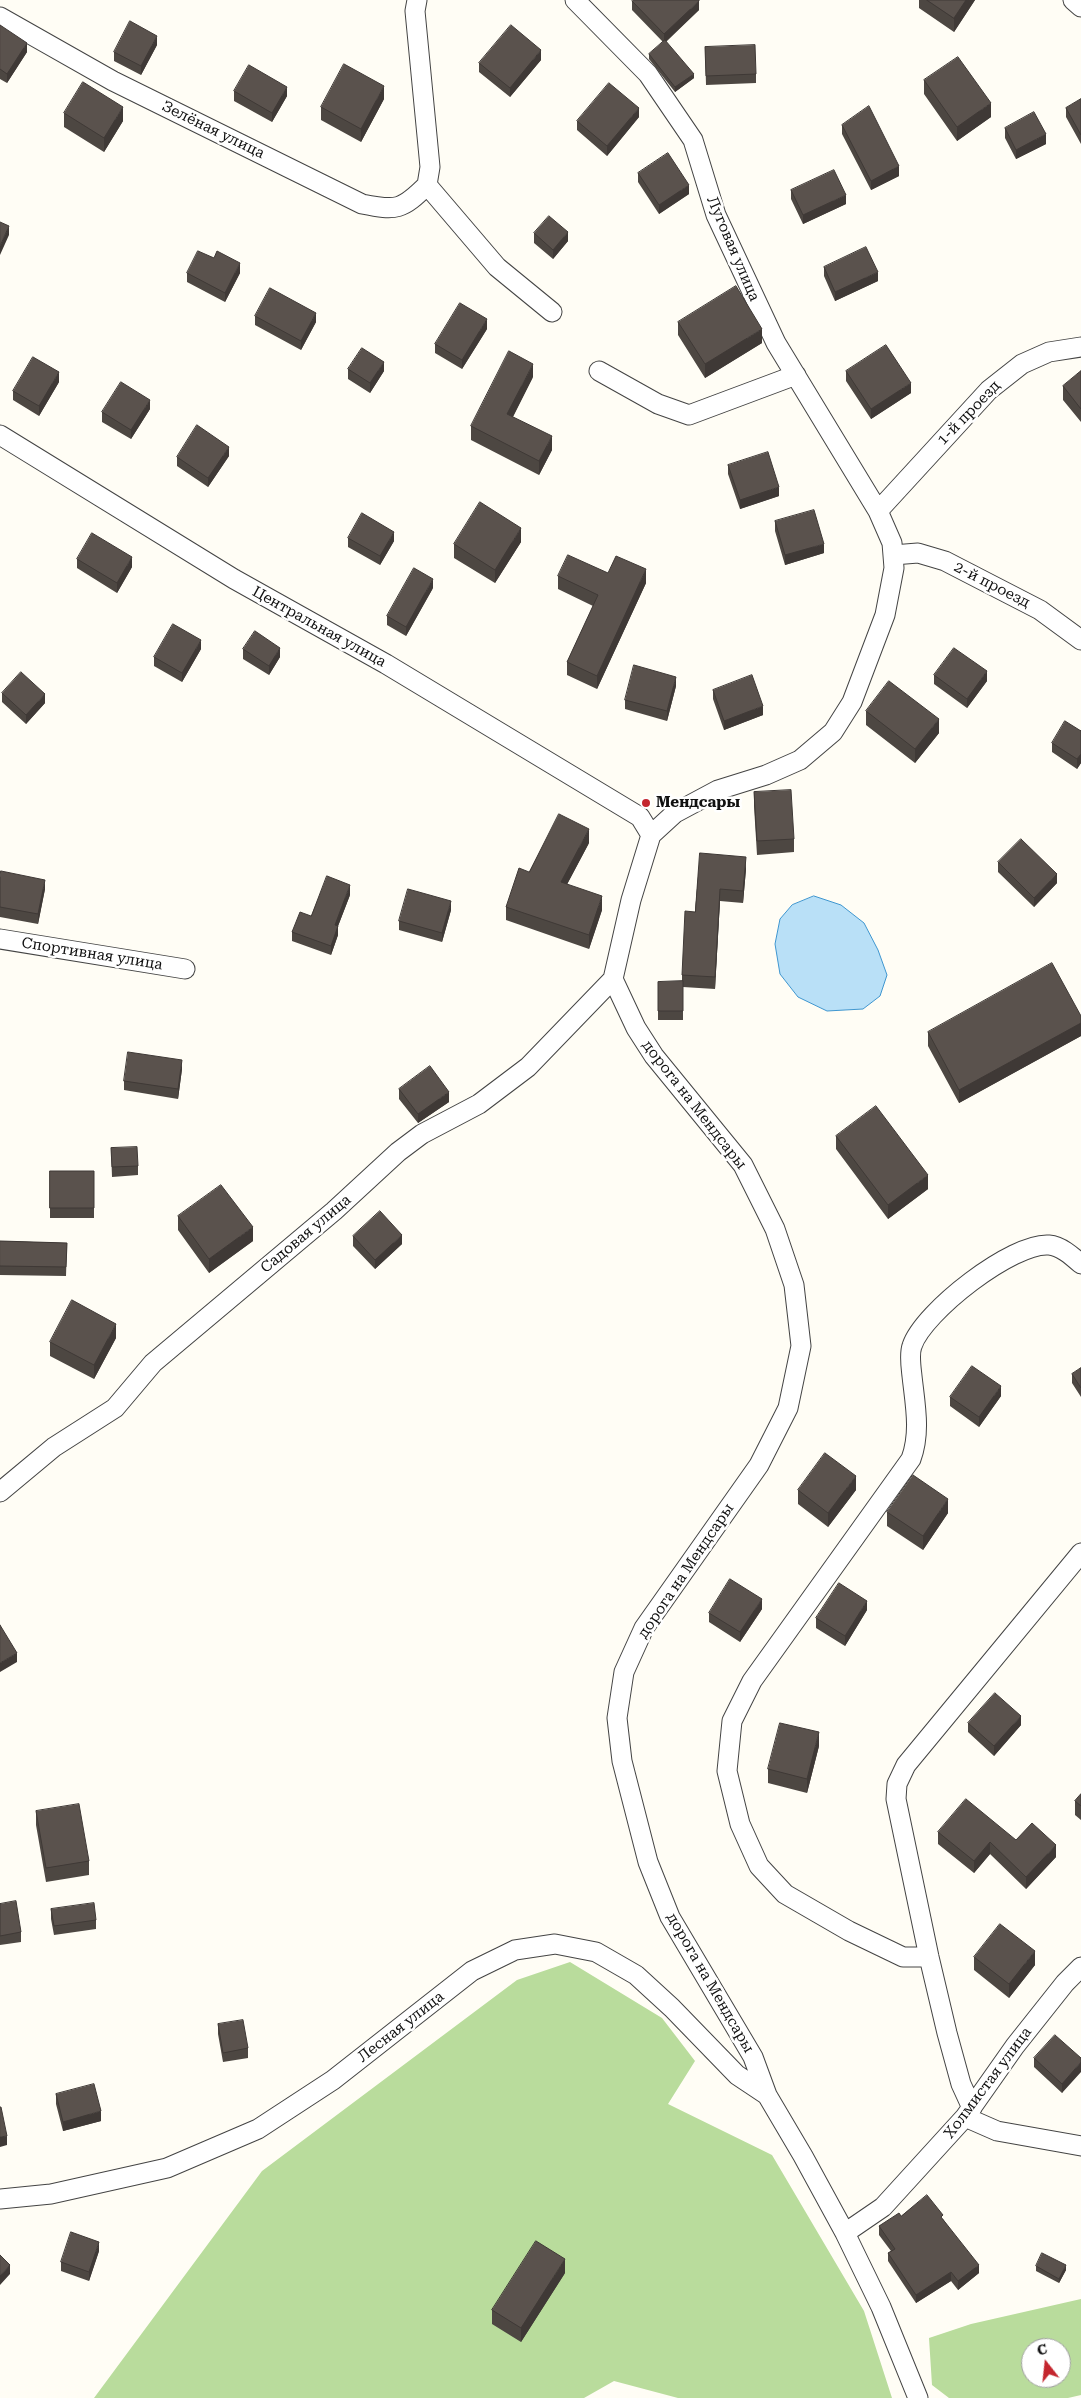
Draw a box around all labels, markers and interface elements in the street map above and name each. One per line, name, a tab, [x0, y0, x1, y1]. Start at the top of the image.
street label: Зелёная улица	[159, 97, 267, 163]
street label: Луговая улица	[703, 194, 763, 304]
street label: 1-й проезд	[934, 377, 1004, 449]
street label: 2-й проезд	[951, 558, 1033, 612]
street label: Центральная улица	[249, 583, 389, 671]
place label: Мендсары	[656, 794, 740, 812]
marker: Мендсары	[640, 797, 652, 809]
street label: Спортивная улица	[20, 934, 164, 974]
street label: дорога на Мендсары	[638, 1037, 750, 1173]
street label: Садовая улица	[257, 1191, 355, 1277]
street label: дорога на Мендсары	[634, 1500, 738, 1642]
street label: дорога на Мендсары	[662, 1910, 758, 2056]
street label: Лесная улица	[354, 1988, 448, 2066]
street label: Холмистая улица	[940, 2024, 1036, 2142]
north arrow	[1021, 2338, 1071, 2388]
text: С	[1035, 2341, 1049, 2359]

